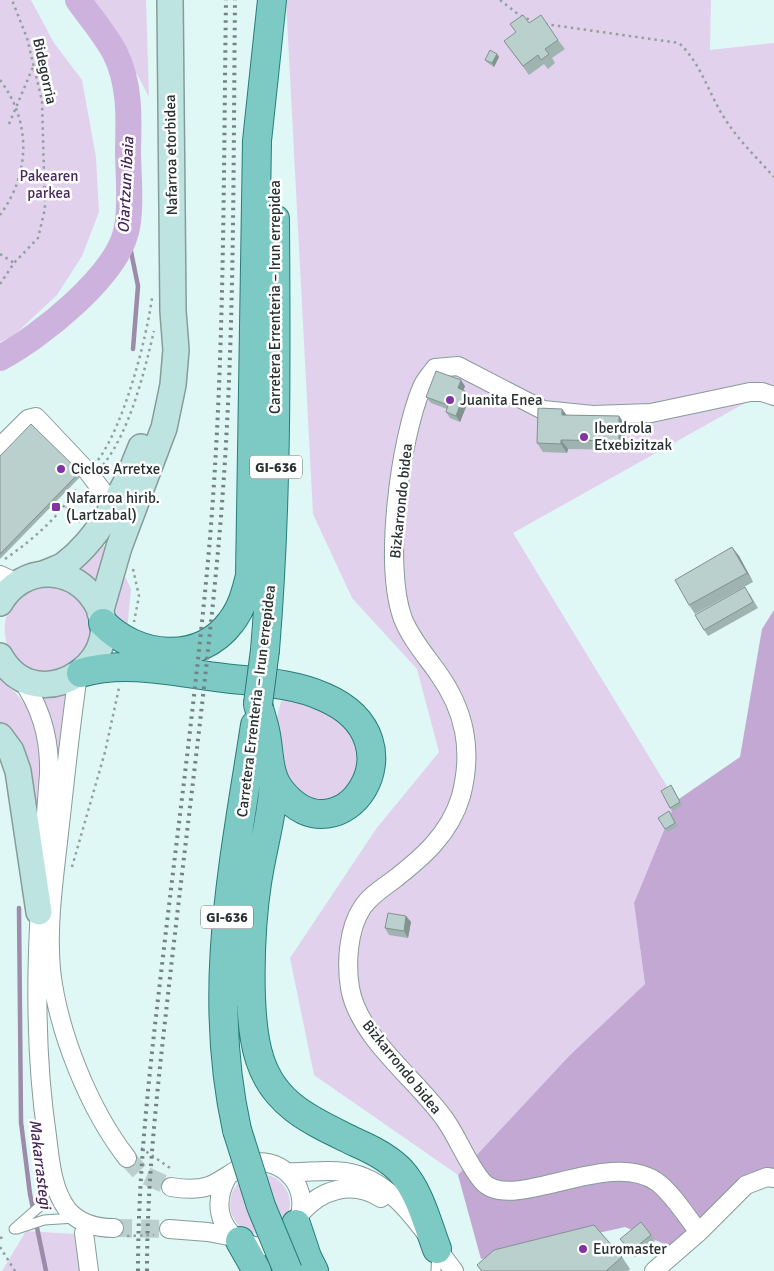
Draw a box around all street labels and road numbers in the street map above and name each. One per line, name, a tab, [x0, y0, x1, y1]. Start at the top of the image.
street label: Bidegorria	[29, 36, 61, 106]
street label: Nafarroa etorbidea	[161, 94, 181, 216]
street label: Carretera Errenteria – Irun errepidea	[266, 180, 284, 414]
street label: Bizkarrondo bidea	[386, 442, 416, 560]
road number: GI-636	[250, 456, 302, 478]
street label: Carretera Errenteria – Irun errepidea	[233, 584, 279, 818]
road number: GI-636	[201, 906, 253, 929]
street label: Bizkarrondo bidea	[359, 1016, 445, 1118]

